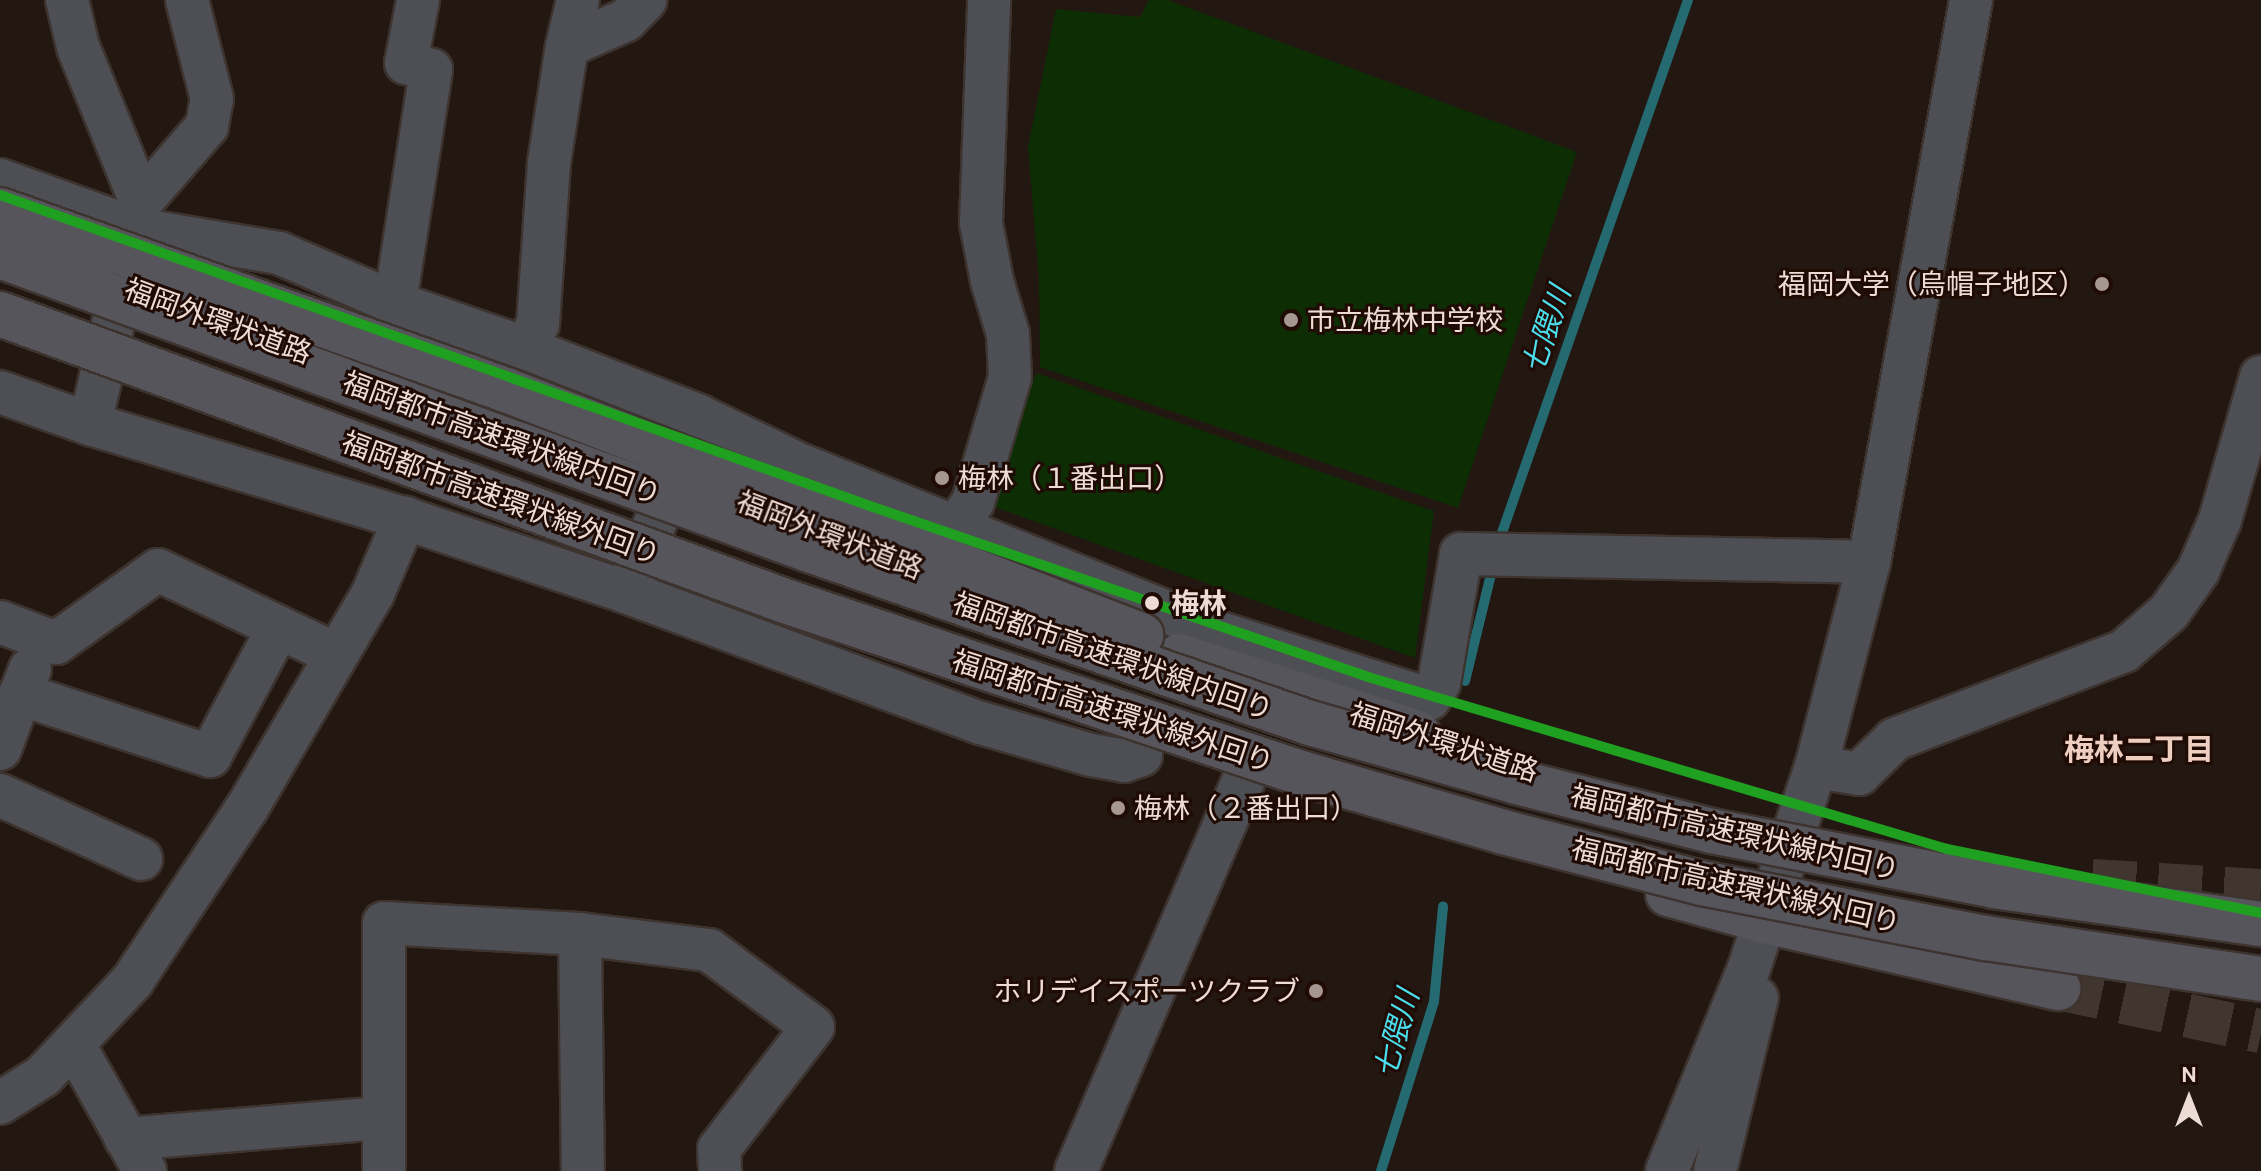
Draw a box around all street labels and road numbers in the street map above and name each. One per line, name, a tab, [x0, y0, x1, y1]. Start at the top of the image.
street label: 福岡外環状道路	[120, 272, 316, 370]
street label: 福岡都市高速環状線内回り	[338, 365, 666, 511]
street label: 福岡都市高速環状線外回り	[337, 425, 665, 571]
street label: 福岡外環状道路	[732, 484, 928, 586]
street label: 福岡都市高速環状線内回り	[949, 585, 1277, 727]
street label: 福岡都市高速環状線外回り	[948, 643, 1278, 779]
street label: 福岡外環状道路	[1346, 696, 1542, 788]
street label: 福岡都市高速環状線内回り	[1568, 778, 1902, 886]
street label: 福岡都市高速環状線外回り	[1569, 831, 1903, 939]

